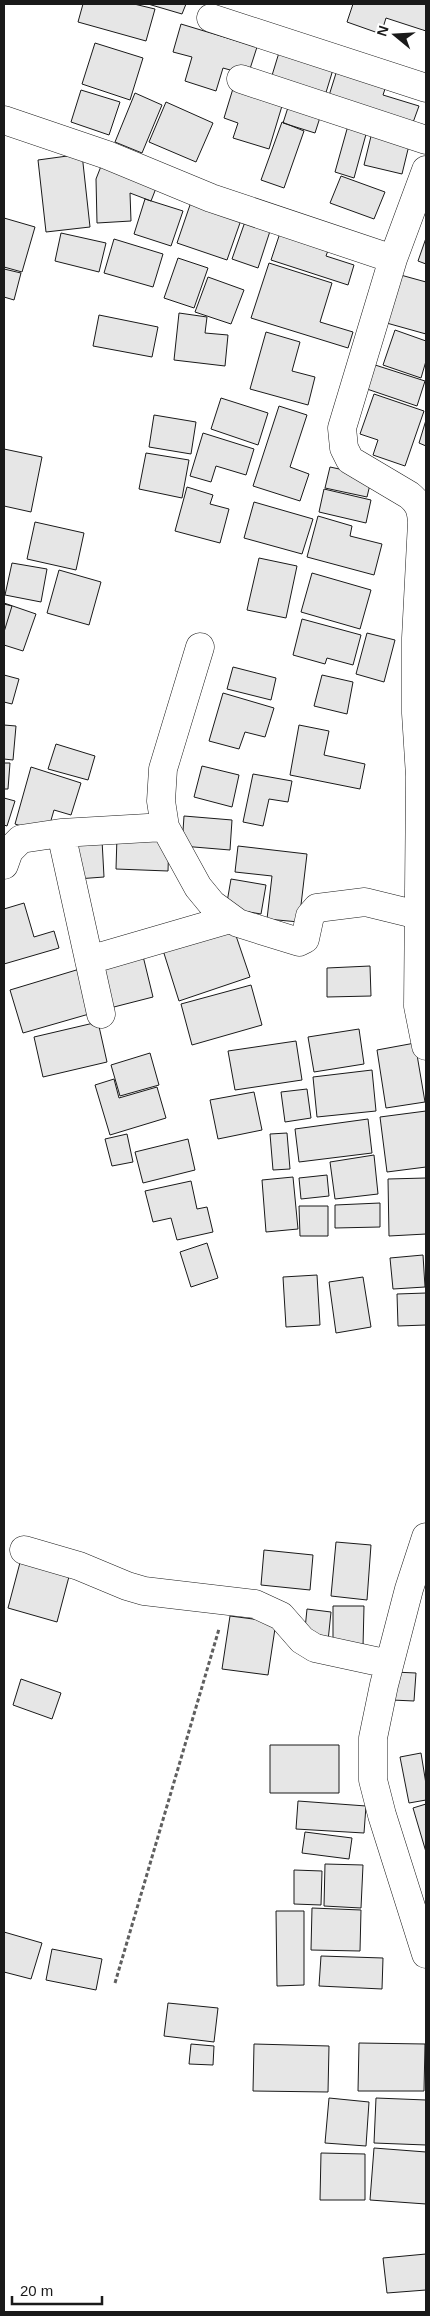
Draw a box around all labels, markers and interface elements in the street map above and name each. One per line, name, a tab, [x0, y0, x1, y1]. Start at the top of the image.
north arrow	[370, 10, 420, 60]
text: N	[373, 24, 392, 38]
scale bar	[12, 2274, 102, 2306]
text: 20 m	[20, 2282, 53, 2299]

